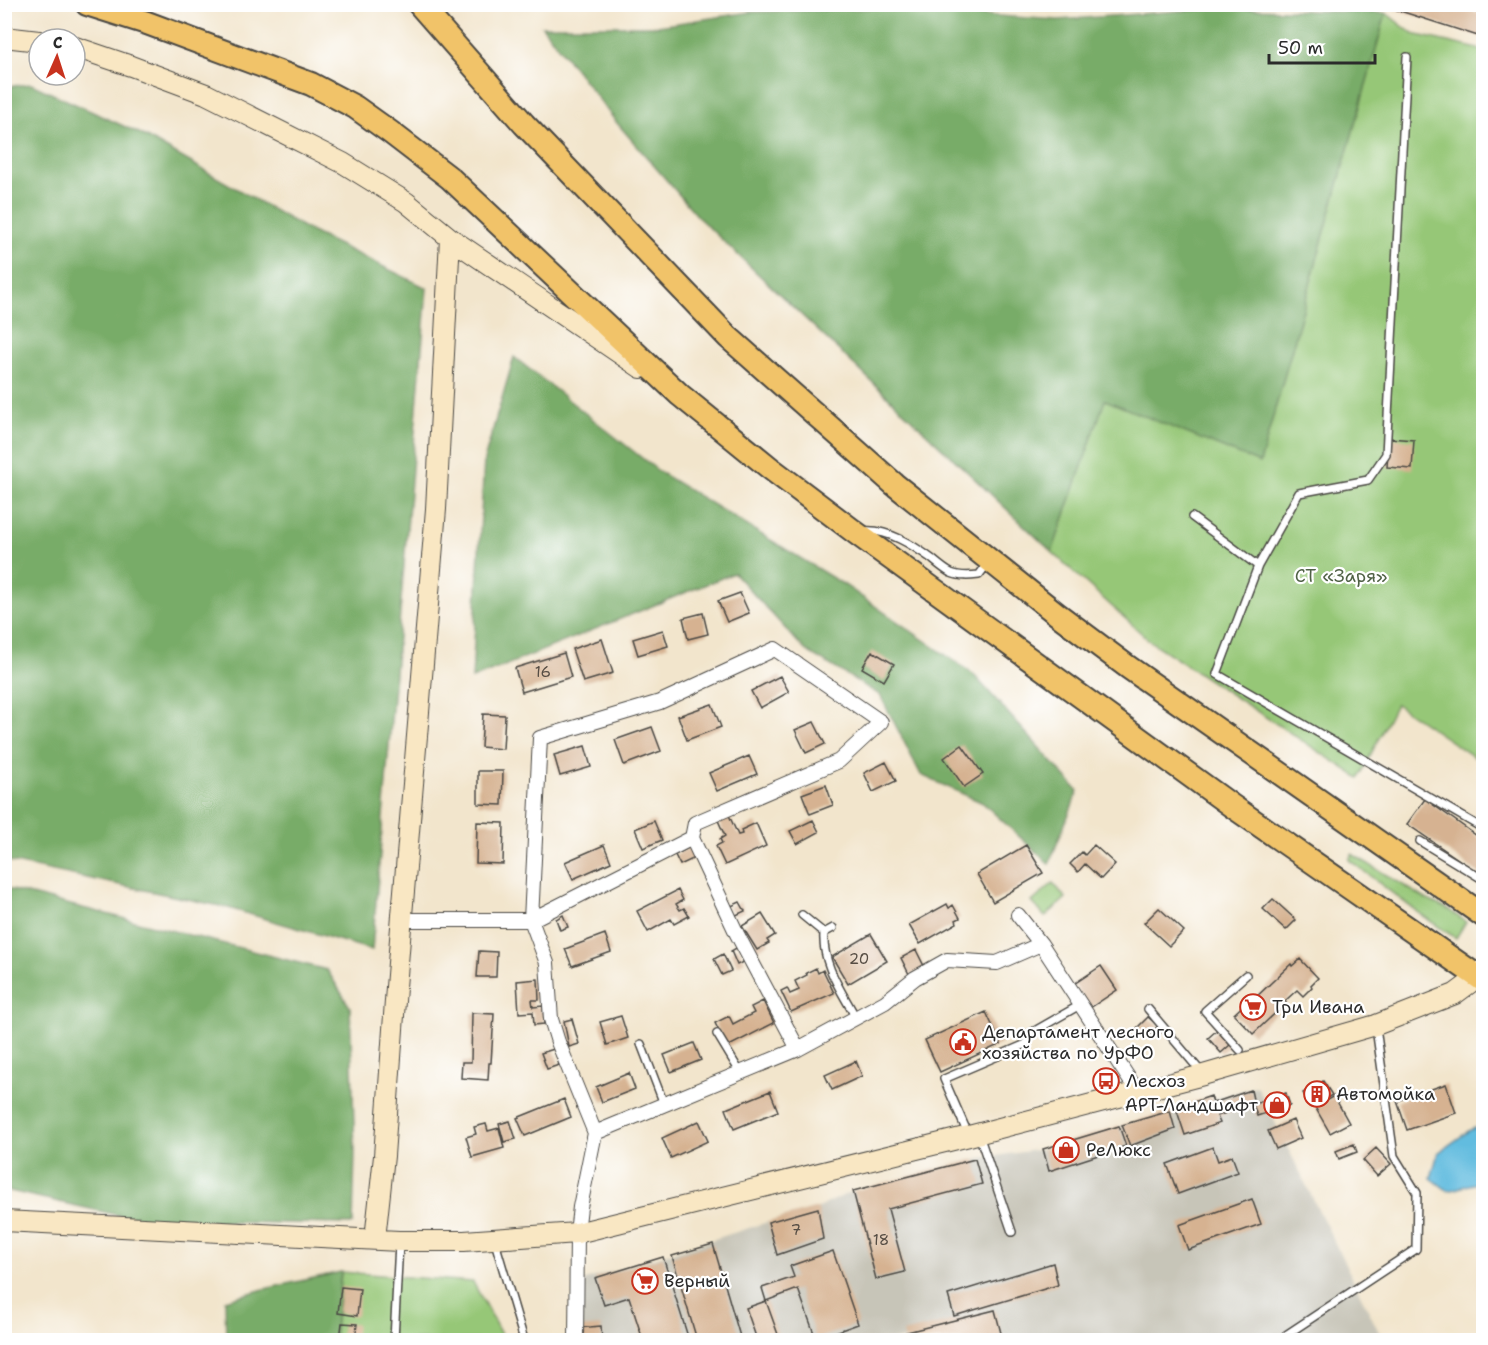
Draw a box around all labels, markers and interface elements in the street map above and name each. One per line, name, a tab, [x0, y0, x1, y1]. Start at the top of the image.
north arrow	[27, 27, 87, 87]
scale bar	[1269, 27, 1376, 65]
text: С	[52, 32, 63, 53]
text: 50 m	[1278, 36, 1323, 60]
park label: СТ «Заря»	[1295, 564, 1387, 588]
house number: 16	[535, 662, 551, 682]
house number: 20	[849, 949, 869, 969]
supermarket icon: Три Ивана	[1238, 992, 1268, 1022]
place label: Три Ивана	[1272, 995, 1364, 1019]
place label: Департамент лесного хозяйства по УрФО	[982, 1020, 1174, 1065]
public building icon: Департамент лесного хозяйства по УрФО	[948, 1027, 978, 1057]
bus stop icon: Лесхоз	[1091, 1066, 1121, 1096]
place label: Лесхоз	[1126, 1069, 1186, 1093]
building icon: Автомойка	[1302, 1079, 1332, 1109]
place label: Автомойка	[1336, 1082, 1435, 1106]
shop icon: АРТ-Ландшафт	[1262, 1090, 1292, 1120]
place label: АРТ-Ландшафт	[1125, 1093, 1259, 1117]
shop icon: РеЛюкс	[1051, 1135, 1081, 1165]
place label: РеЛюкс	[1086, 1138, 1151, 1162]
house number: 7	[791, 1220, 801, 1240]
house number: 18	[873, 1230, 889, 1250]
supermarket icon: Верный	[630, 1266, 660, 1296]
place label: Верный	[664, 1269, 730, 1293]

